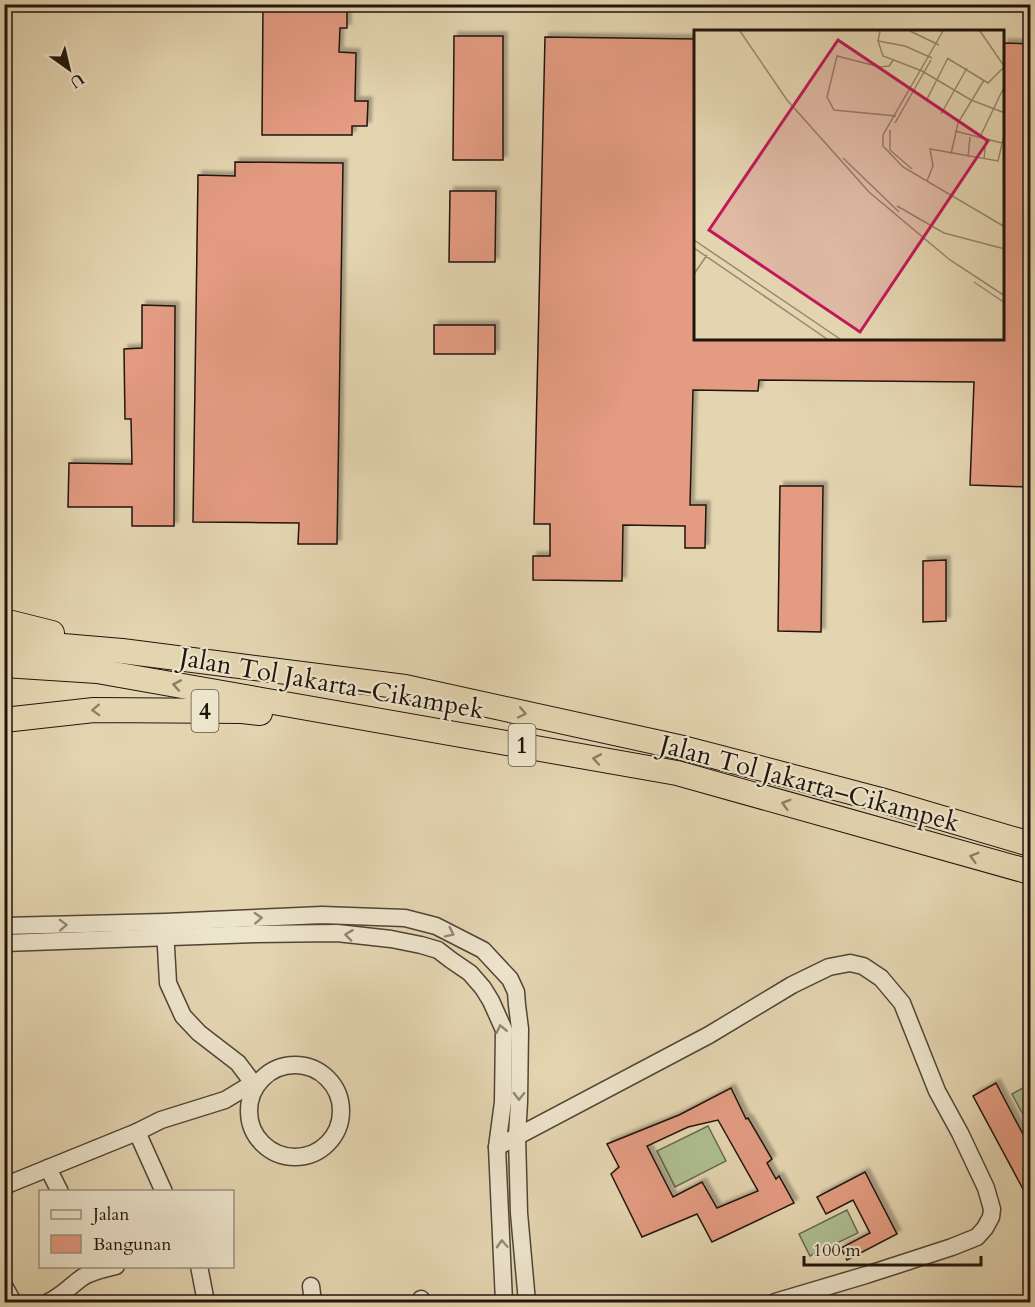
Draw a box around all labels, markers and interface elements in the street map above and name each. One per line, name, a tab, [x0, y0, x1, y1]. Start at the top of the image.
inset map	[694, 30, 1005, 340]
north arrow	[39, 39, 99, 99]
text: U	[65, 68, 88, 93]
street label: Jalan Tol Jakarta–Cikampek	[173, 639, 487, 728]
one-way arrow	[173, 679, 183, 692]
road number: 4	[192, 690, 218, 732]
one-way arrow	[91, 704, 100, 717]
one-way arrow	[517, 705, 527, 718]
road number: 1	[508, 724, 536, 766]
street label: Jalan Tol Jakarta–Cikampek	[652, 726, 964, 840]
one-way arrow	[592, 753, 602, 766]
one-way arrow	[782, 799, 792, 811]
one-way arrow	[969, 851, 979, 864]
one-way arrow	[253, 911, 262, 924]
one-way arrow	[58, 918, 67, 931]
one-way arrow	[444, 925, 455, 937]
one-way arrow	[345, 929, 354, 941]
one-way arrow	[496, 1024, 509, 1034]
one-way arrow	[513, 1092, 525, 1101]
legend	[39, 1190, 234, 1268]
text: Jalan	[90, 1202, 130, 1227]
scale bar	[804, 1229, 981, 1267]
text: Bangunan	[93, 1232, 172, 1257]
text: 100 m	[813, 1238, 861, 1263]
one-way arrow	[495, 1240, 508, 1249]

